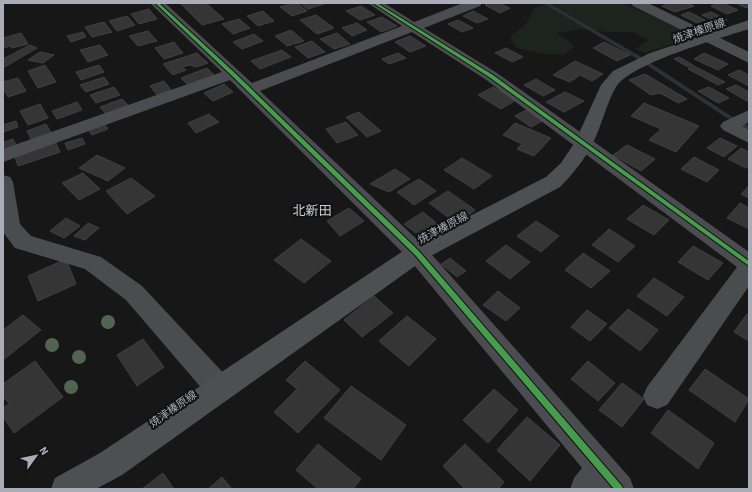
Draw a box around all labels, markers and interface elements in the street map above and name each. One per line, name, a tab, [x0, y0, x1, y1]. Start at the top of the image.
street label: 焼津榛原線	[671, 15, 727, 47]
district label: 北新田	[292, 202, 332, 220]
street label: 焼津榛原線	[415, 208, 471, 248]
street label: 焼津榛原線	[146, 387, 200, 431]
north arrow	[16, 436, 56, 476]
text: N	[36, 444, 52, 458]

